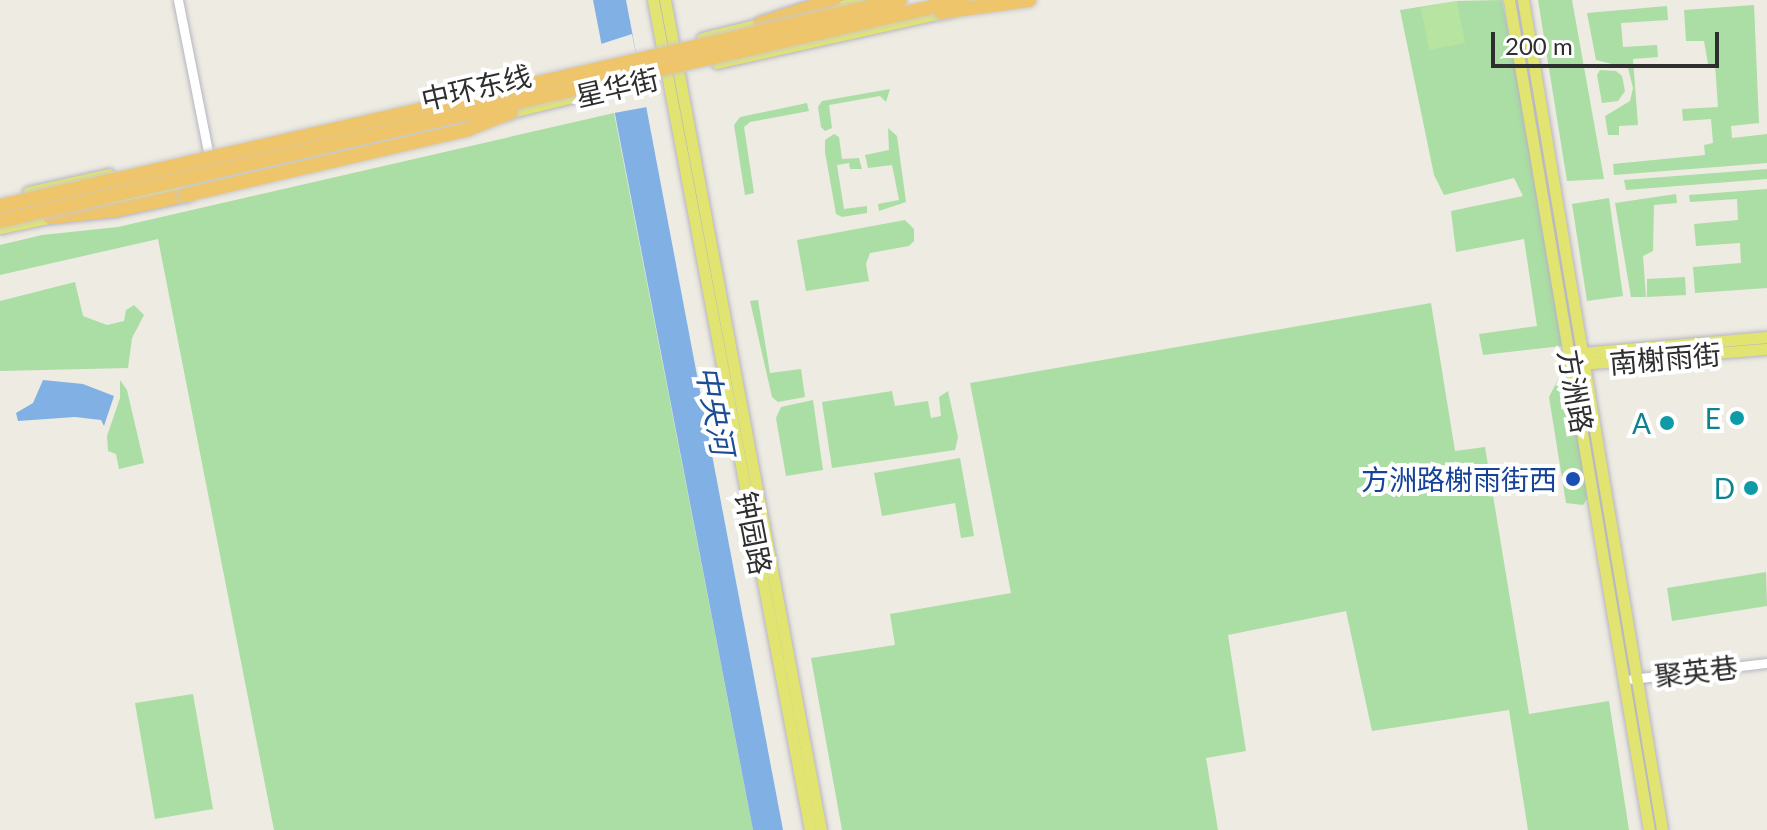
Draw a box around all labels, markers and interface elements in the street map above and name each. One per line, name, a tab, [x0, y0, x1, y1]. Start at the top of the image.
scale bar	[1495, 16, 1723, 66]
text: 200 m	[1505, 31, 1573, 60]
street label: 中环东线	[418, 58, 534, 116]
street label: 星华街	[572, 61, 662, 113]
street label: 南榭雨街	[1608, 336, 1722, 380]
street label: 方洲路	[1552, 347, 1600, 435]
water label: 中央河	[690, 362, 742, 458]
place label: E	[1705, 401, 1721, 435]
place label: A	[1632, 406, 1651, 440]
marker: E	[1728, 409, 1746, 427]
marker: A	[1658, 414, 1676, 432]
place label: 方洲路榭雨街西	[1361, 462, 1557, 496]
marker: 方洲路榭雨街西	[1564, 470, 1582, 488]
place label: D	[1714, 471, 1735, 505]
marker: D	[1742, 479, 1760, 497]
street label: 钟园路	[729, 489, 779, 577]
street label: 聚英巷	[1652, 649, 1740, 693]

